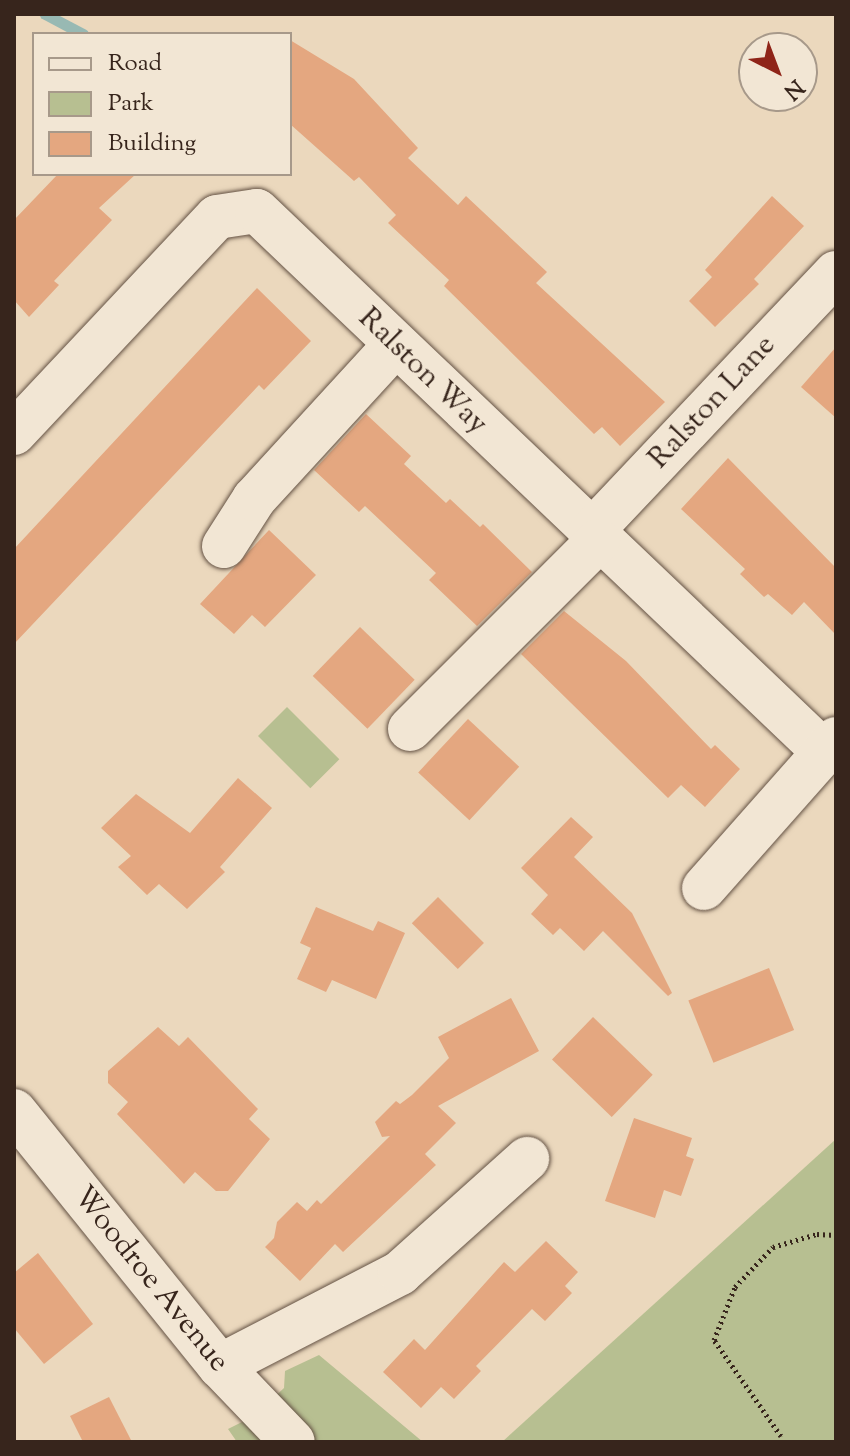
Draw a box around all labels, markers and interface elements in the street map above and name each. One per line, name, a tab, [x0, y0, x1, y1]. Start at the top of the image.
legend	[32, 32, 292, 176]
north arrow	[738, 32, 818, 112]
text: Road	[108, 47, 162, 81]
text: N	[775, 71, 810, 106]
text: Park	[108, 87, 154, 121]
text: Building	[108, 127, 196, 161]
street label: Ralston Way	[350, 301, 494, 443]
street label: Ralston Lane	[642, 329, 784, 477]
street label: Woodroe Avenue	[64, 1180, 236, 1380]

